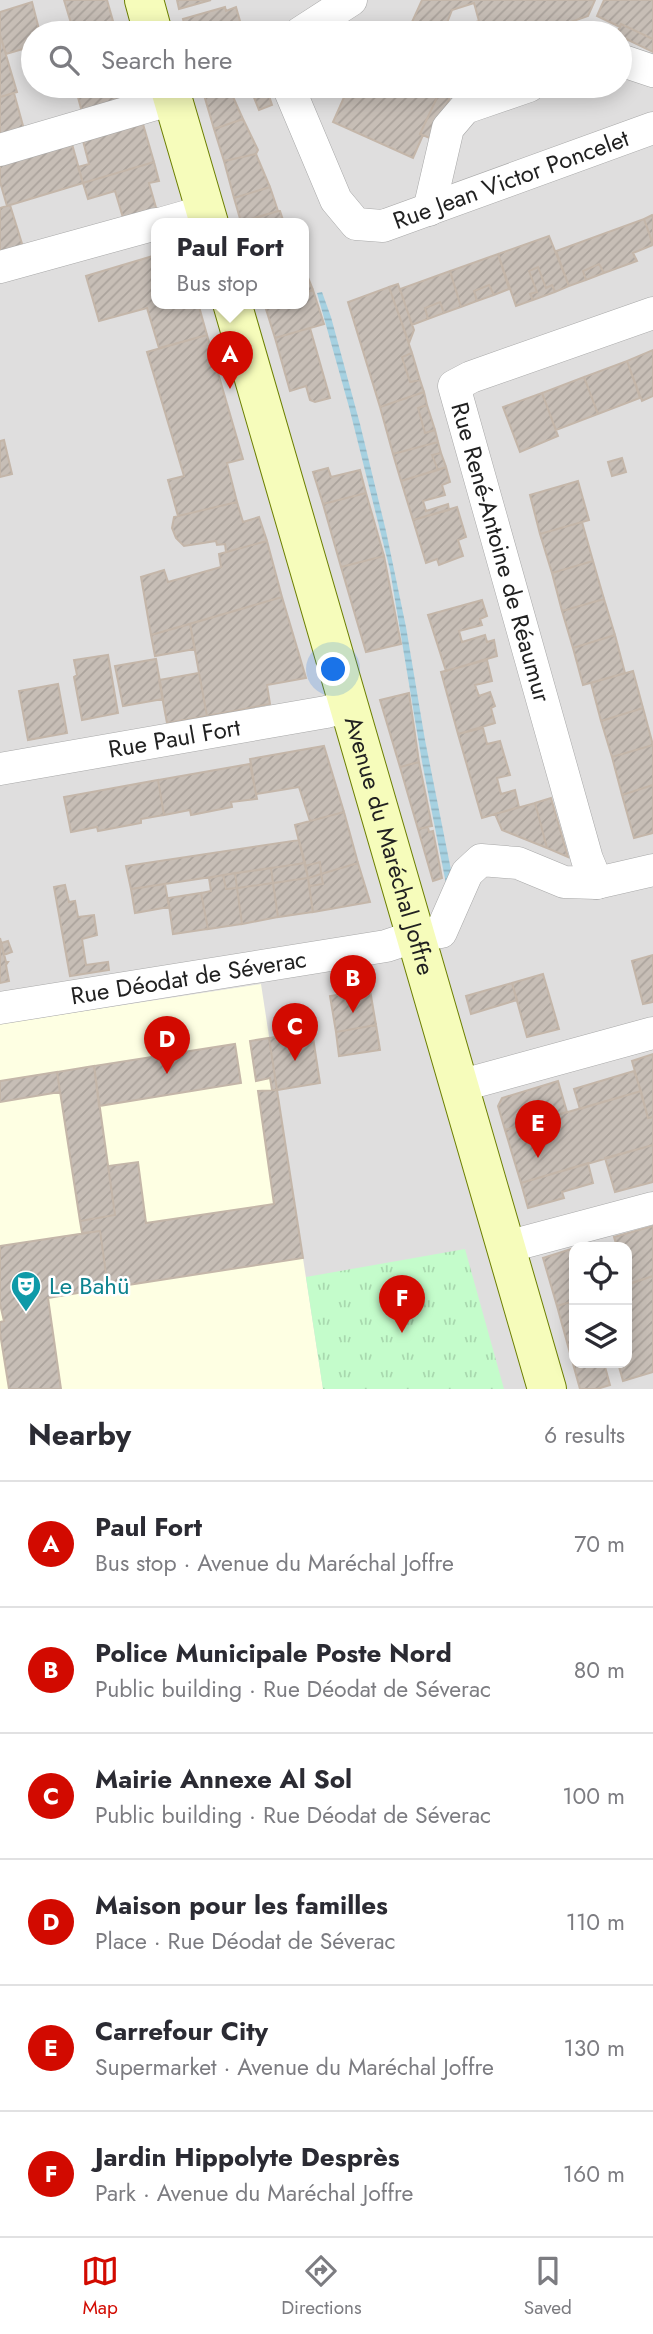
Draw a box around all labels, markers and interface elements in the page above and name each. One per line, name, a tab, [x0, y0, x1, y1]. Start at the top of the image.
search box	[21, 21, 632, 98]
icon: search	[45, 41, 83, 79]
text: Search here	[101, 41, 233, 79]
street label: Rue Jean Victor Poncelet	[388, 120, 634, 238]
popup	[151, 218, 309, 309]
text: Paul Fort	[176, 228, 284, 266]
text: Bus stop	[176, 266, 258, 300]
pin: A	[207, 331, 253, 389]
street label: Rue René-Antoine de Réaumur	[442, 398, 560, 707]
your location	[316, 652, 350, 686]
street label: Rue Paul Fort	[106, 709, 243, 767]
street label: Avenue du Maréchal Joffre	[336, 712, 444, 979]
street label: Rue Déodat de Séverac	[68, 941, 309, 1013]
pin: B	[330, 955, 376, 1013]
pin: C	[272, 1003, 318, 1061]
pin: D	[144, 1016, 190, 1074]
pin: E	[515, 1100, 561, 1158]
map controls	[569, 1242, 632, 1368]
button: locate	[569, 1242, 632, 1305]
place label: Le Bahü	[49, 1268, 130, 1303]
theatre icon: Le Bahü	[9, 1269, 43, 1313]
pin: F	[379, 1275, 425, 1333]
button: layers	[569, 1305, 632, 1368]
text: Nearby	[28, 1413, 131, 1456]
text: 6 results	[544, 1418, 625, 1452]
text: Paul Fort	[95, 1508, 202, 1546]
text: A	[43, 1527, 59, 1561]
text: 70 m	[574, 1527, 625, 1561]
text: Bus stop · Avenue du Maréchal Joffre	[95, 1546, 454, 1580]
text: Police Municipale Poste Nord	[95, 1634, 452, 1672]
text: B	[43, 1653, 59, 1687]
text: 80 m	[574, 1653, 625, 1687]
text: Public building · Rue Déodat de Séverac	[95, 1672, 491, 1706]
text: Mairie Annexe Al Sol	[95, 1760, 352, 1798]
text: C	[43, 1779, 59, 1813]
text: 100 m	[562, 1779, 625, 1813]
text: Public building · Rue Déodat de Séverac	[95, 1798, 491, 1832]
text: Maison pour les familles	[95, 1886, 388, 1924]
text: D	[43, 1905, 59, 1939]
text: 110 m	[566, 1905, 625, 1939]
text: Place · Rue Déodat de Séverac	[95, 1924, 396, 1958]
text: Carrefour City	[95, 2012, 268, 2050]
text: E	[44, 2031, 58, 2065]
text: 130 m	[563, 2031, 625, 2065]
text: Supermarket · Avenue du Maréchal Joffre	[95, 2050, 494, 2084]
text: Jardin Hippolyte Desprès	[95, 2138, 400, 2176]
text: F	[45, 2157, 57, 2191]
text: 160 m	[563, 2157, 625, 2191]
text: Park · Avenue du Maréchal Joffre	[95, 2176, 413, 2210]
tab: Map	[81, 2252, 119, 2321]
tab: Directions	[281, 2252, 362, 2321]
tab: Saved	[524, 2252, 572, 2321]

